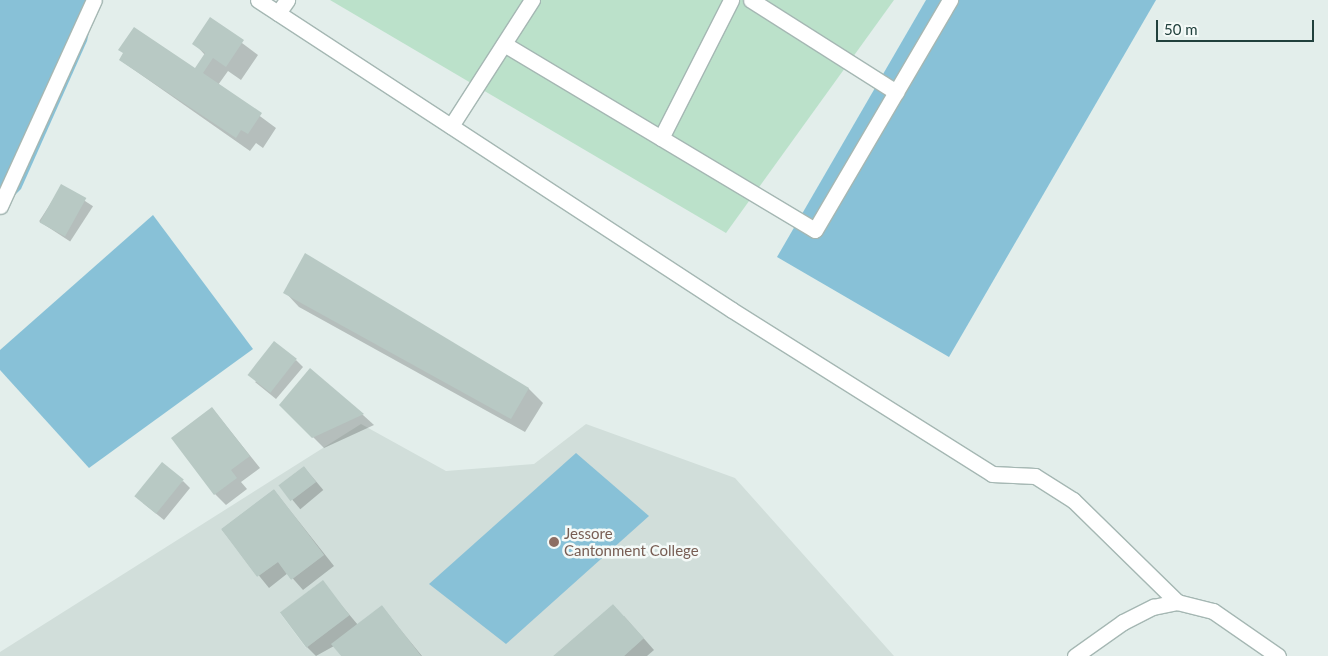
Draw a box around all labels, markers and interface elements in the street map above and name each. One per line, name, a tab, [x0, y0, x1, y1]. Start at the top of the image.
scale bar	[1158, 10, 1316, 42]
text: 50 m	[1164, 20, 1198, 38]
place label: Jessore Cantonment College	[564, 524, 699, 559]
marker: Jessore Cantonment College	[548, 536, 560, 548]

